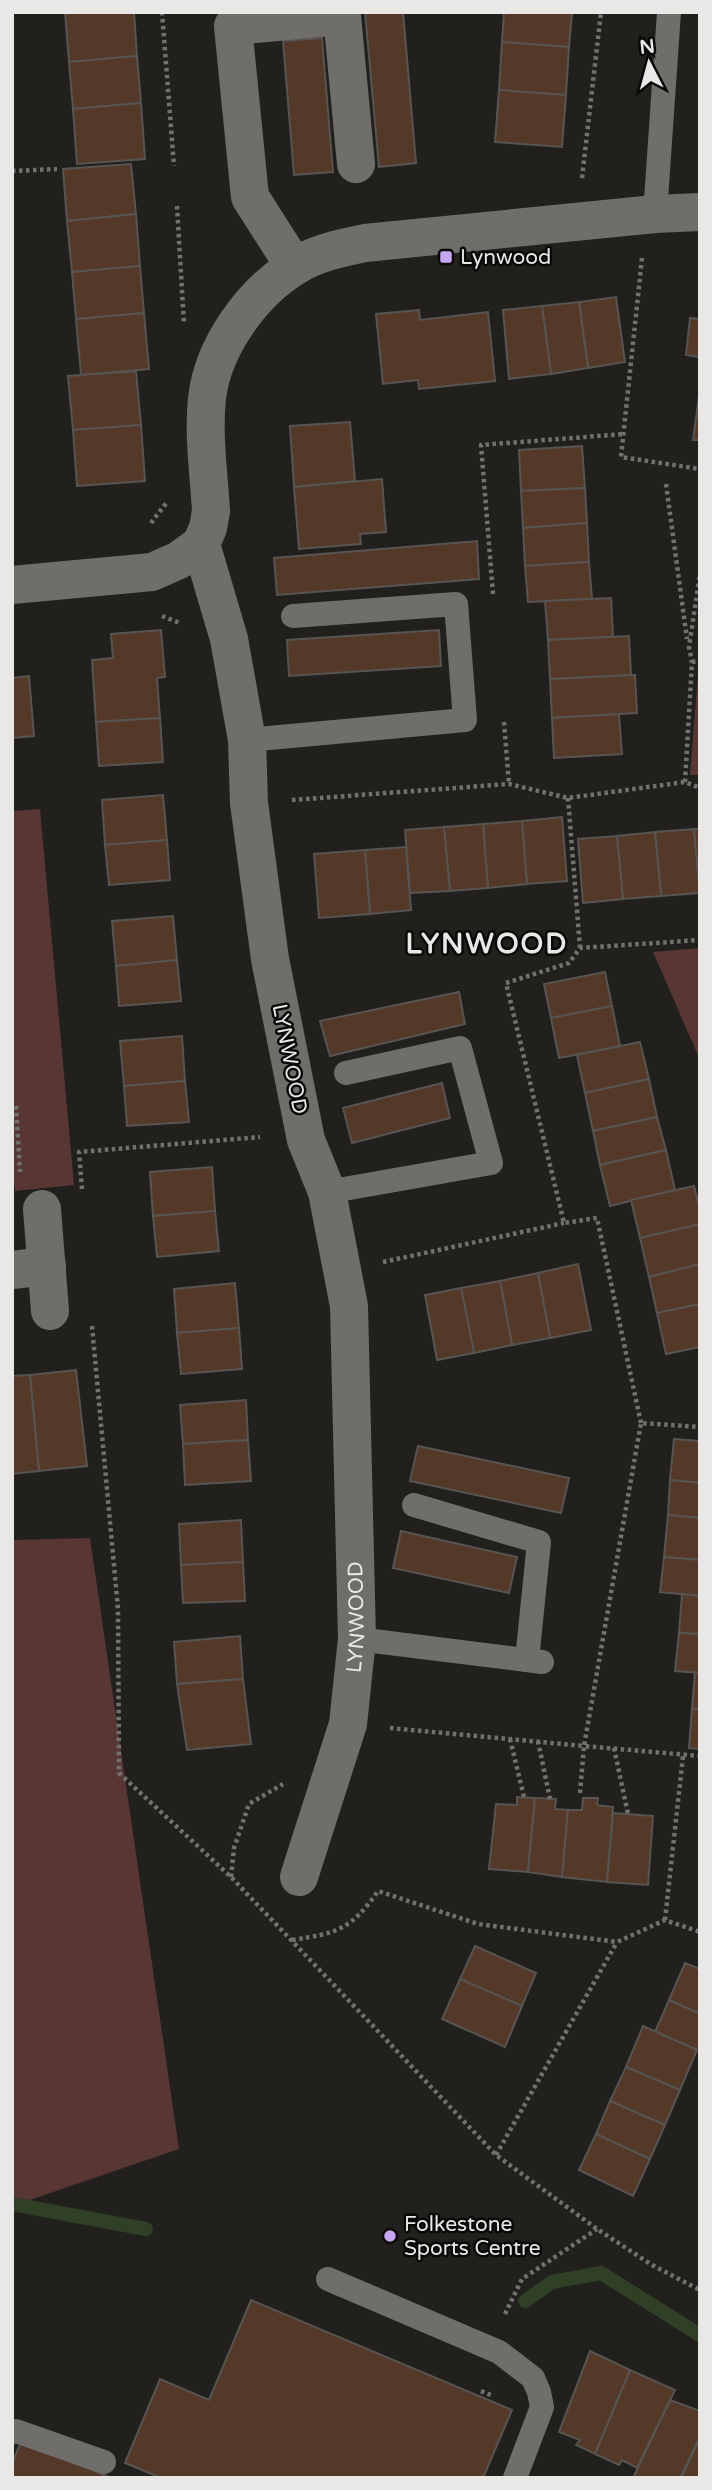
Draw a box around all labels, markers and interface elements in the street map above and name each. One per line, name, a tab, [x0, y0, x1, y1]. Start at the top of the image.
north arrow	[614, 28, 684, 98]
text: N	[639, 35, 656, 59]
place label: Lynwood	[460, 245, 551, 270]
marker: Lynwood	[438, 249, 454, 265]
district label: LYNWOOD	[406, 927, 568, 961]
street label: LYNWOOD	[267, 1002, 312, 1116]
street label: LYNWOOD	[341, 1561, 371, 1674]
place label: Folkestone Sports Centre	[404, 2212, 541, 2261]
marker: Folkestone Sports Centre	[382, 2228, 398, 2244]

